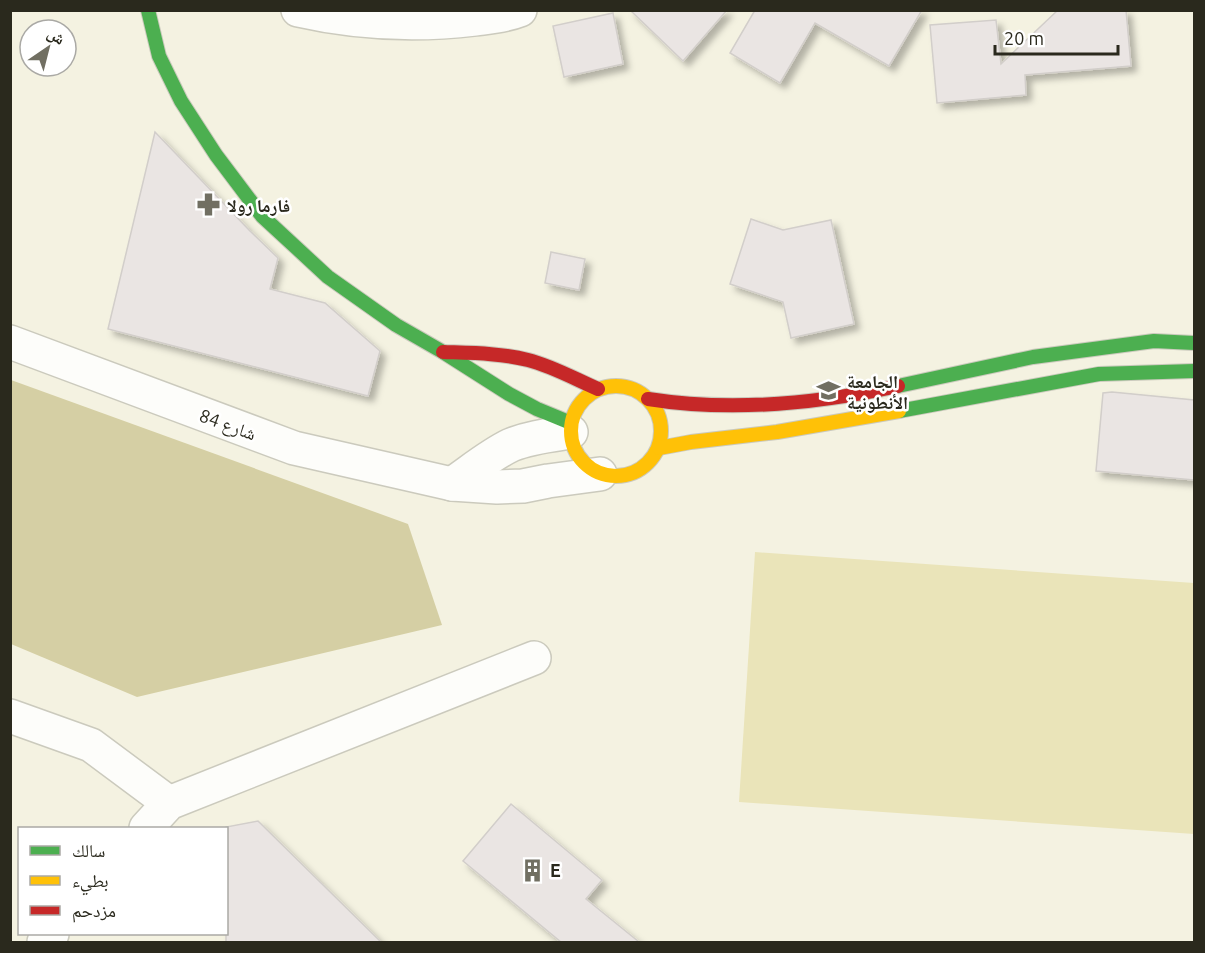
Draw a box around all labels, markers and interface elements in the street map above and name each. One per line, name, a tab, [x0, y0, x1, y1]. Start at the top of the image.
north arrow	[18, 18, 78, 78]
scale bar	[995, 18, 1118, 56]
text: ش	[44, 23, 69, 49]
text: 20 m	[1004, 28, 1044, 48]
pharmacy icon: فارما رولا	[196, 192, 222, 218]
place label: فارما رولا	[227, 195, 290, 216]
place label: الجامعة الأنطونية	[847, 371, 908, 413]
school or university icon: الجامعة الأنطونية	[816, 378, 842, 404]
street label: شارع 84	[196, 405, 259, 445]
legend	[18, 827, 228, 935]
text: سالك	[72, 840, 105, 860]
building icon: E	[519, 857, 545, 883]
place label: E	[550, 860, 561, 880]
text: بطيء	[72, 870, 109, 896]
text: مزدحم	[72, 900, 116, 923]

